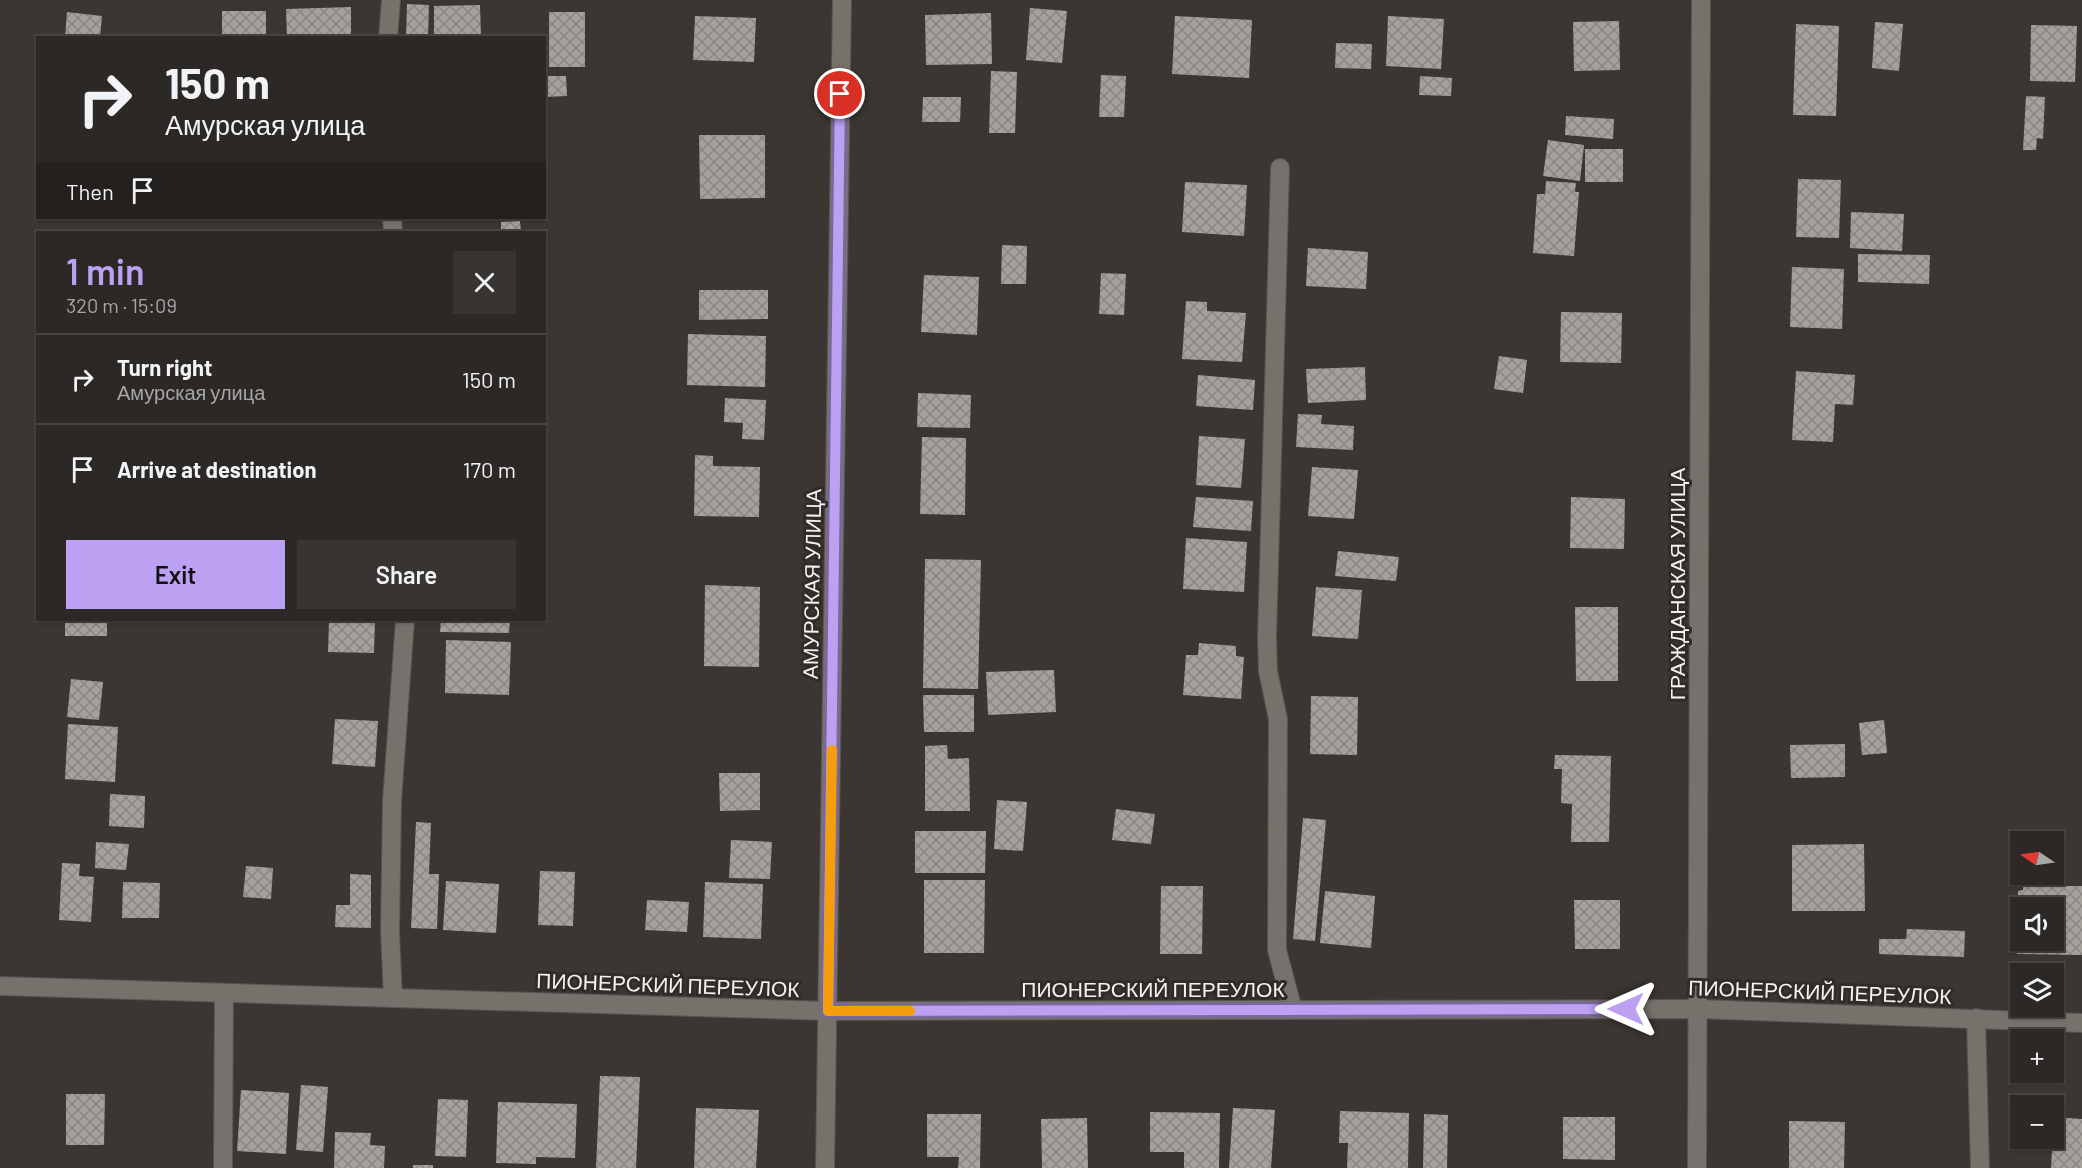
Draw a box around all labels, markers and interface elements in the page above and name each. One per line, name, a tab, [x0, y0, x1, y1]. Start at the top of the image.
text: 150 m	[165, 57, 270, 107]
icon: right	[66, 60, 144, 138]
pin	[814, 68, 865, 119]
icon: arrive	[823, 77, 856, 110]
text: Амурская улица	[165, 108, 365, 140]
icon: arrive	[126, 174, 159, 207]
text: Then	[66, 178, 114, 204]
text: 1 min	[66, 249, 145, 292]
button: close	[453, 251, 516, 314]
text: 320 m · 15:09	[66, 293, 177, 317]
text: Turn right	[117, 354, 212, 380]
icon: right	[66, 363, 99, 396]
text: 150 m	[462, 366, 516, 392]
text: Амурская улица	[117, 380, 265, 404]
icon: arrive	[66, 453, 99, 486]
text: Arrive at destination	[117, 456, 316, 482]
text: 170 m	[463, 456, 516, 482]
street label: ГРАЖДАНСКАЯ УЛИЦА	[1664, 468, 1689, 700]
street label: АМУРСКАЯ УЛИЦА	[797, 489, 825, 679]
button: Exit	[66, 540, 285, 609]
button: Share	[297, 540, 516, 609]
north arrow	[2010, 831, 2064, 885]
map controls	[2010, 831, 2064, 1149]
button: sound	[2010, 897, 2064, 951]
button: layers	[2010, 963, 2064, 1017]
street label: ПИОНЕРСКИЙ ПЕРЕУЛОК	[536, 967, 801, 1001]
street label: ПИОНЕРСКИЙ ПЕРЕУЛОК	[1688, 974, 1953, 1008]
street label: ПИОНЕРСКИЙ ПЕРЕУЛОК	[1021, 976, 1285, 1001]
position arrow	[1594, 977, 1658, 1041]
button: +	[2010, 1029, 2064, 1083]
button: −	[2010, 1095, 2064, 1149]

